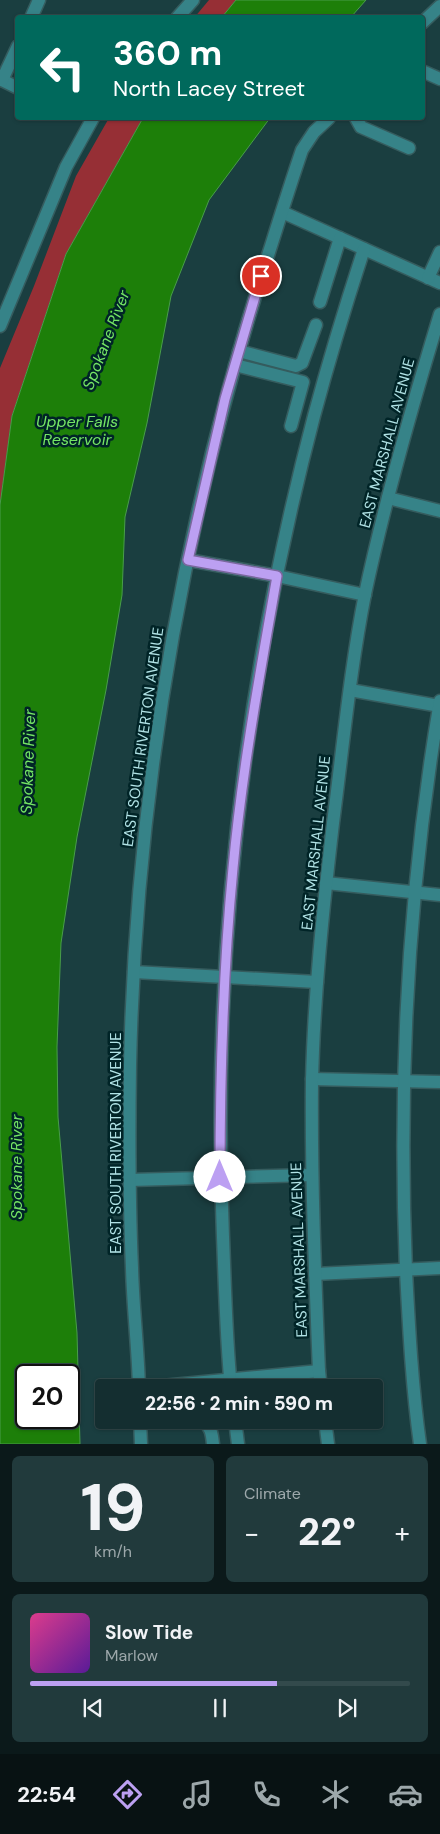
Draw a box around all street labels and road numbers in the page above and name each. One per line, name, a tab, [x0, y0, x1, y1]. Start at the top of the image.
street label: EAST MARSHALL AVENUE	[355, 356, 419, 530]
street label: EAST SOUTH RIVERTON AVENUE	[118, 626, 168, 848]
street label: EAST MARSHALL AVENUE	[297, 755, 335, 931]
street label: EAST SOUTH RIVERTON AVENUE	[106, 1032, 126, 1254]
street label: EAST MARSHALL AVENUE	[286, 1162, 312, 1338]

